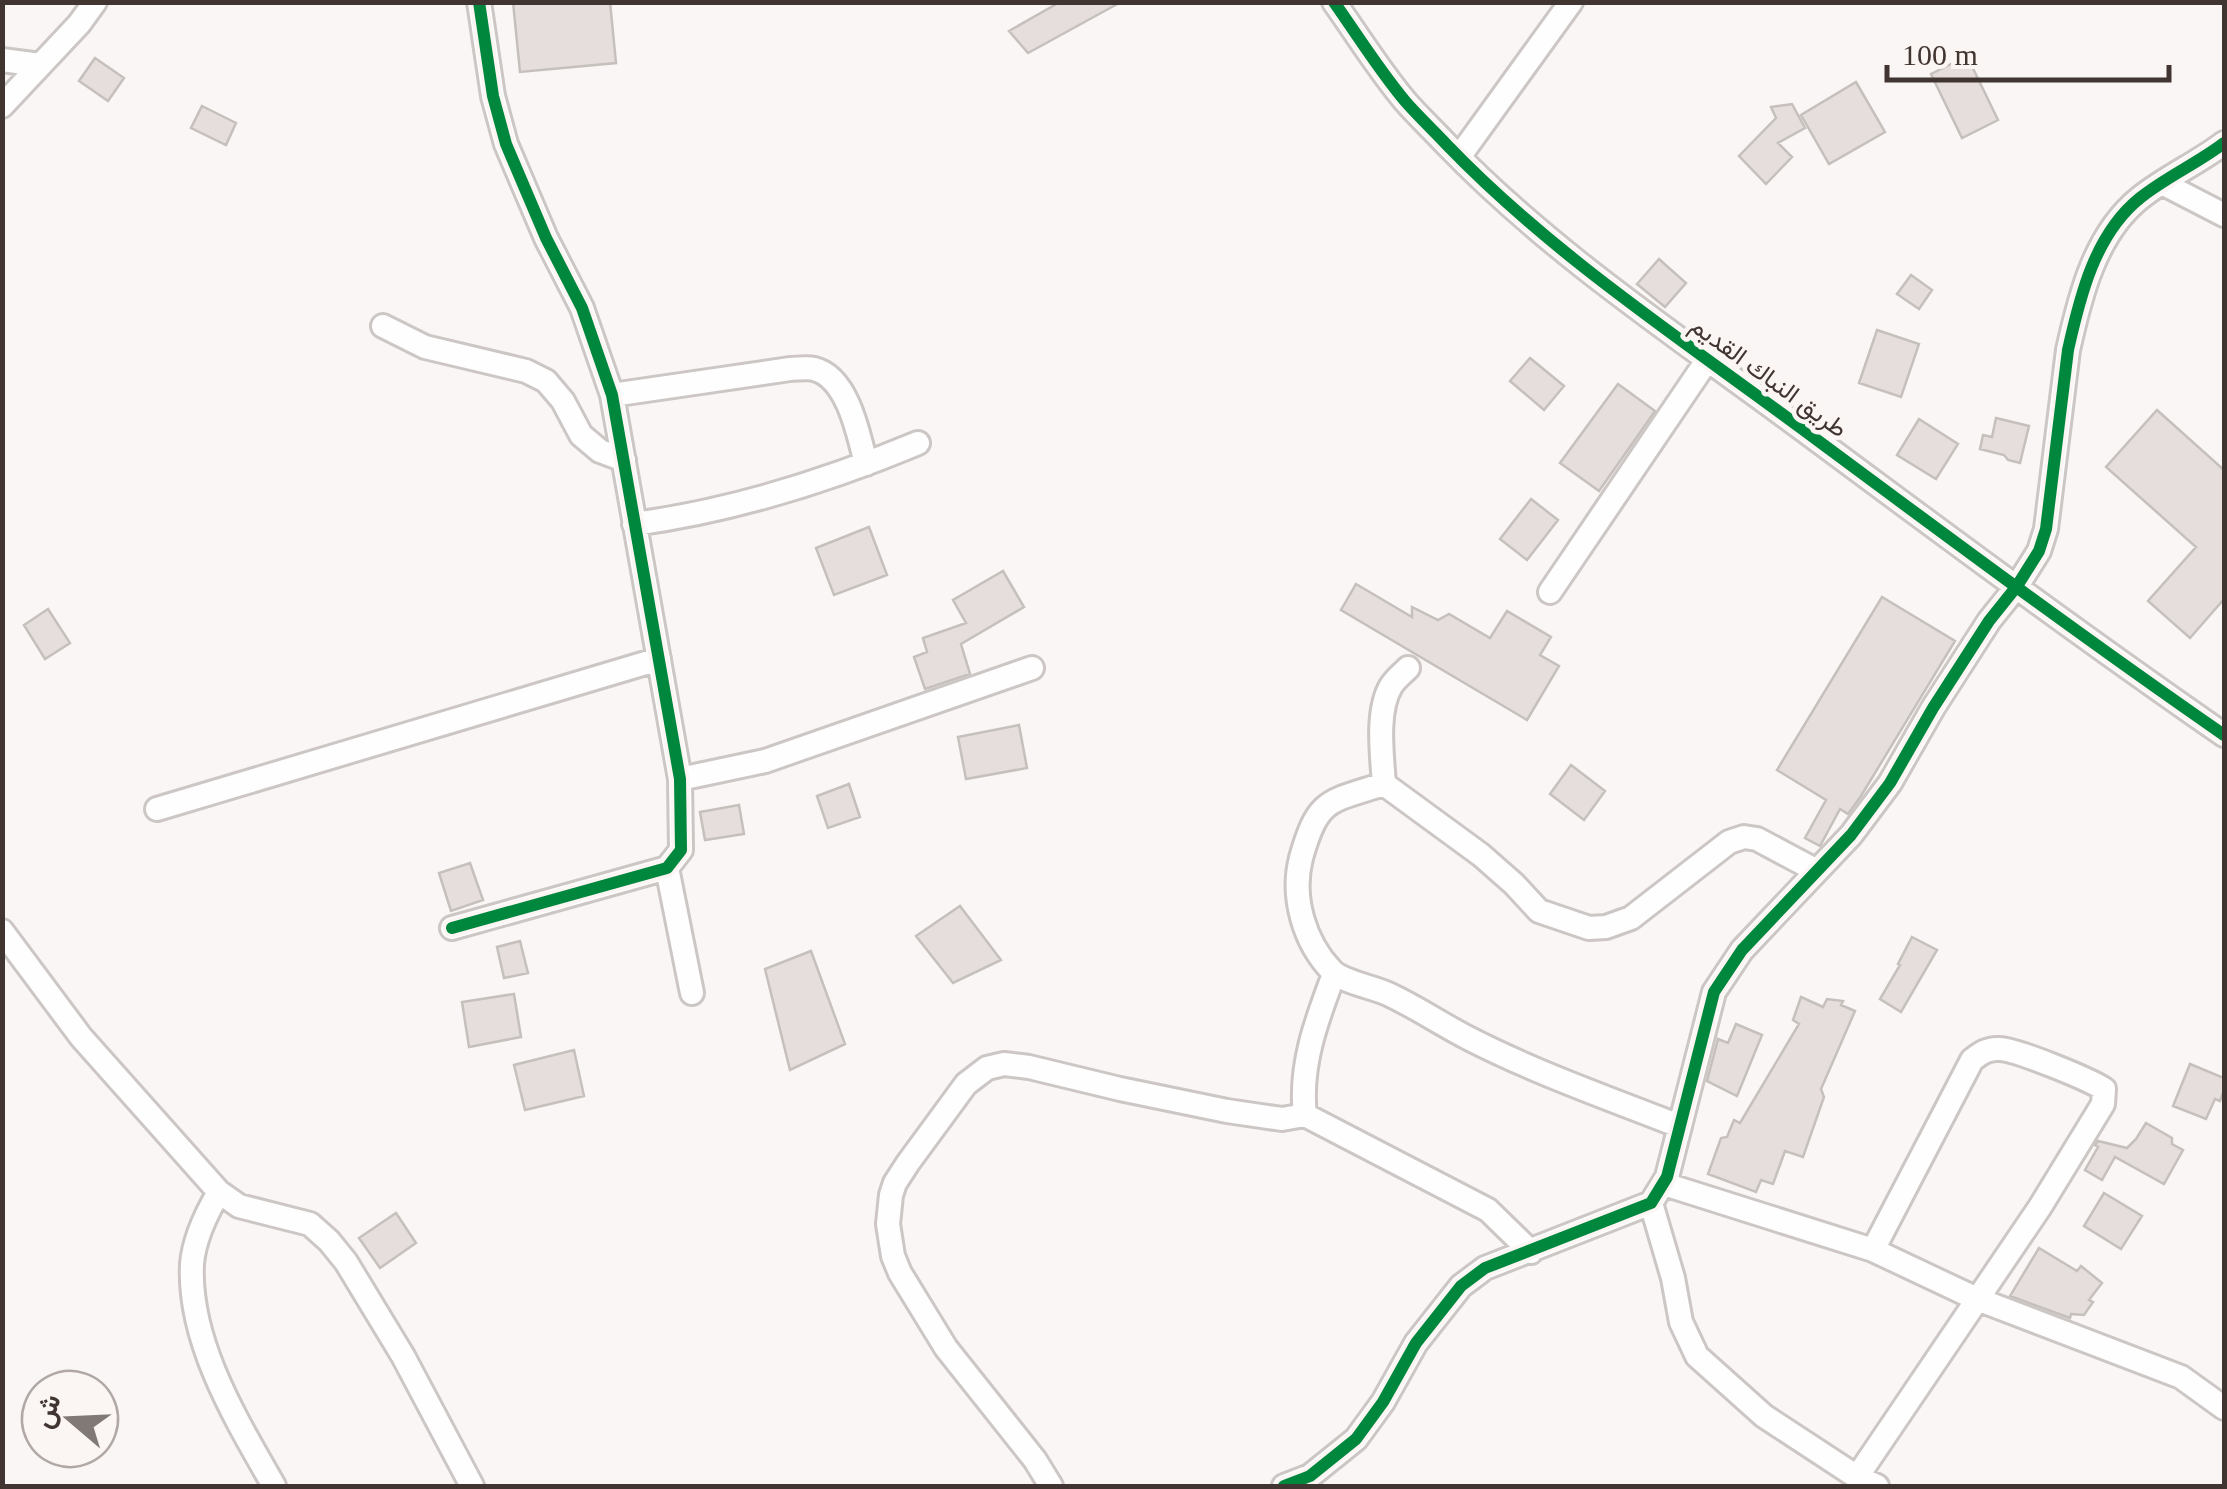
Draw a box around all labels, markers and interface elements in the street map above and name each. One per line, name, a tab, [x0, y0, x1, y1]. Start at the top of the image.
scale bar	[1887, 20, 2170, 82]
text: 100 m	[1902, 38, 1978, 71]
street label: طريق النباك القديم	[1684, 311, 1852, 445]
north arrow	[20, 1369, 120, 1469]
text: ش	[27, 1390, 68, 1432]

